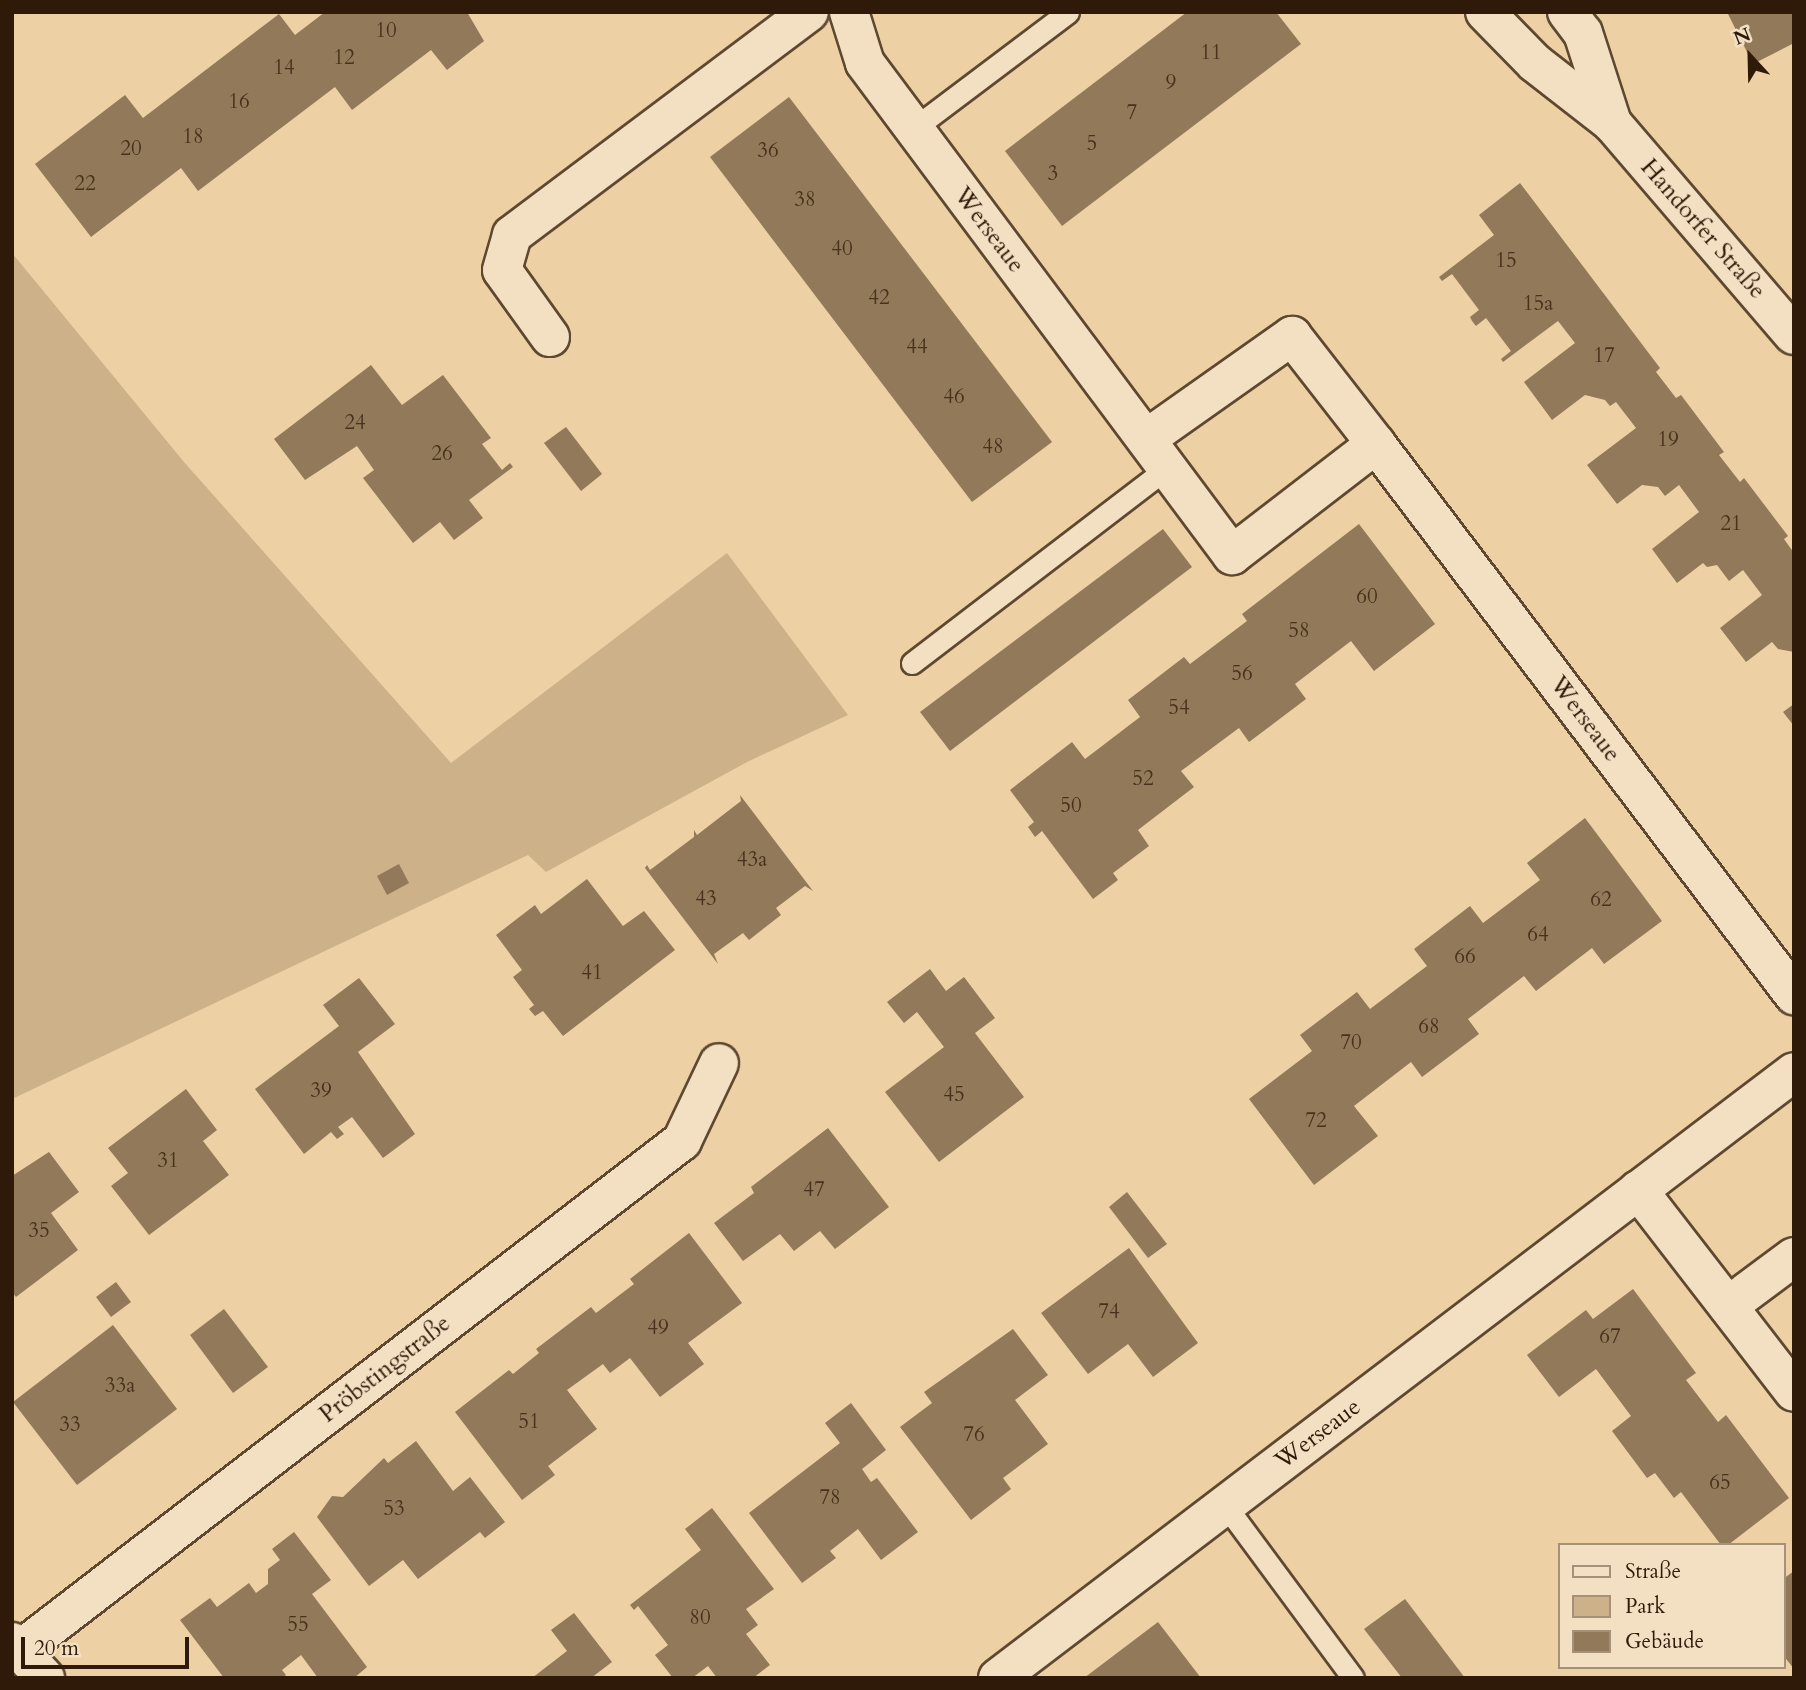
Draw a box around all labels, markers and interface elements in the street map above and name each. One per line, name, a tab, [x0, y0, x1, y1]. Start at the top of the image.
house number: 10	[375, 18, 397, 44]
north arrow	[1715, 21, 1785, 91]
text: N	[1730, 21, 1755, 52]
house number: 11	[1200, 40, 1222, 66]
house number: 12	[333, 45, 355, 71]
house number: 14	[273, 55, 295, 81]
house number: 9	[1166, 70, 1176, 96]
house number: 16	[228, 89, 250, 115]
house number: 7	[1127, 100, 1137, 126]
house number: 18	[182, 124, 204, 150]
house number: 5	[1087, 131, 1097, 157]
house number: 20	[120, 136, 142, 162]
house number: 36	[757, 138, 779, 164]
street label: Handorfer Straße	[1634, 153, 1772, 305]
house number: 3	[1048, 161, 1058, 187]
house number: 22	[74, 171, 96, 197]
street label: Werseaue	[948, 182, 1030, 278]
house number: 38	[794, 187, 816, 213]
house number: 40	[831, 236, 853, 262]
house number: 15	[1495, 248, 1517, 274]
house number: 42	[868, 285, 890, 311]
house number: 15a	[1523, 291, 1553, 317]
house number: 44	[906, 334, 928, 360]
house number: 17	[1593, 343, 1615, 369]
house number: 46	[943, 384, 965, 410]
house number: 24	[344, 410, 366, 436]
house number: 19	[1657, 427, 1679, 453]
house number: 48	[982, 434, 1004, 460]
house number: 26	[431, 441, 453, 467]
house number: 21	[1720, 511, 1742, 537]
house number: 60	[1356, 584, 1378, 610]
house number: 58	[1288, 618, 1310, 644]
house number: 56	[1231, 661, 1253, 687]
street label: Werseaue	[1544, 671, 1626, 767]
house number: 54	[1168, 695, 1190, 721]
house number: 52	[1132, 766, 1154, 792]
house number: 50	[1060, 793, 1082, 819]
house number: 43a	[737, 847, 767, 873]
house number: 43	[695, 886, 717, 912]
house number: 62	[1590, 887, 1612, 913]
house number: 64	[1527, 922, 1549, 948]
house number: 66	[1454, 944, 1476, 970]
house number: 41	[581, 960, 603, 986]
house number: 68	[1418, 1014, 1440, 1040]
house number: 70	[1340, 1030, 1362, 1056]
house number: 39	[310, 1078, 332, 1104]
house number: 45	[943, 1082, 965, 1108]
house number: 72	[1305, 1108, 1327, 1134]
house number: 31	[157, 1148, 179, 1174]
house number: 47	[803, 1177, 825, 1203]
house number: 35	[28, 1218, 50, 1244]
house number: 74	[1098, 1299, 1120, 1325]
street label: Pröbstingstraße	[314, 1309, 456, 1429]
house number: 49	[647, 1315, 669, 1341]
house number: 67	[1599, 1324, 1621, 1350]
house number: 33a	[105, 1373, 135, 1399]
street label: Werseaue	[1270, 1393, 1366, 1475]
house number: 51	[518, 1409, 540, 1435]
house number: 33	[59, 1412, 81, 1438]
house number: 76	[963, 1422, 985, 1448]
house number: 65	[1709, 1470, 1731, 1496]
house number: 78	[819, 1485, 841, 1511]
house number: 53	[383, 1496, 405, 1522]
legend	[1558, 1543, 1785, 1669]
text: Straße	[1625, 1557, 1681, 1586]
text: Park	[1625, 1592, 1665, 1621]
house number: 80	[689, 1605, 711, 1631]
house number: 55	[287, 1612, 309, 1638]
scale bar	[24, 1624, 192, 1668]
text: Gebäude	[1625, 1627, 1704, 1656]
text: 20 m	[34, 1634, 79, 1663]

